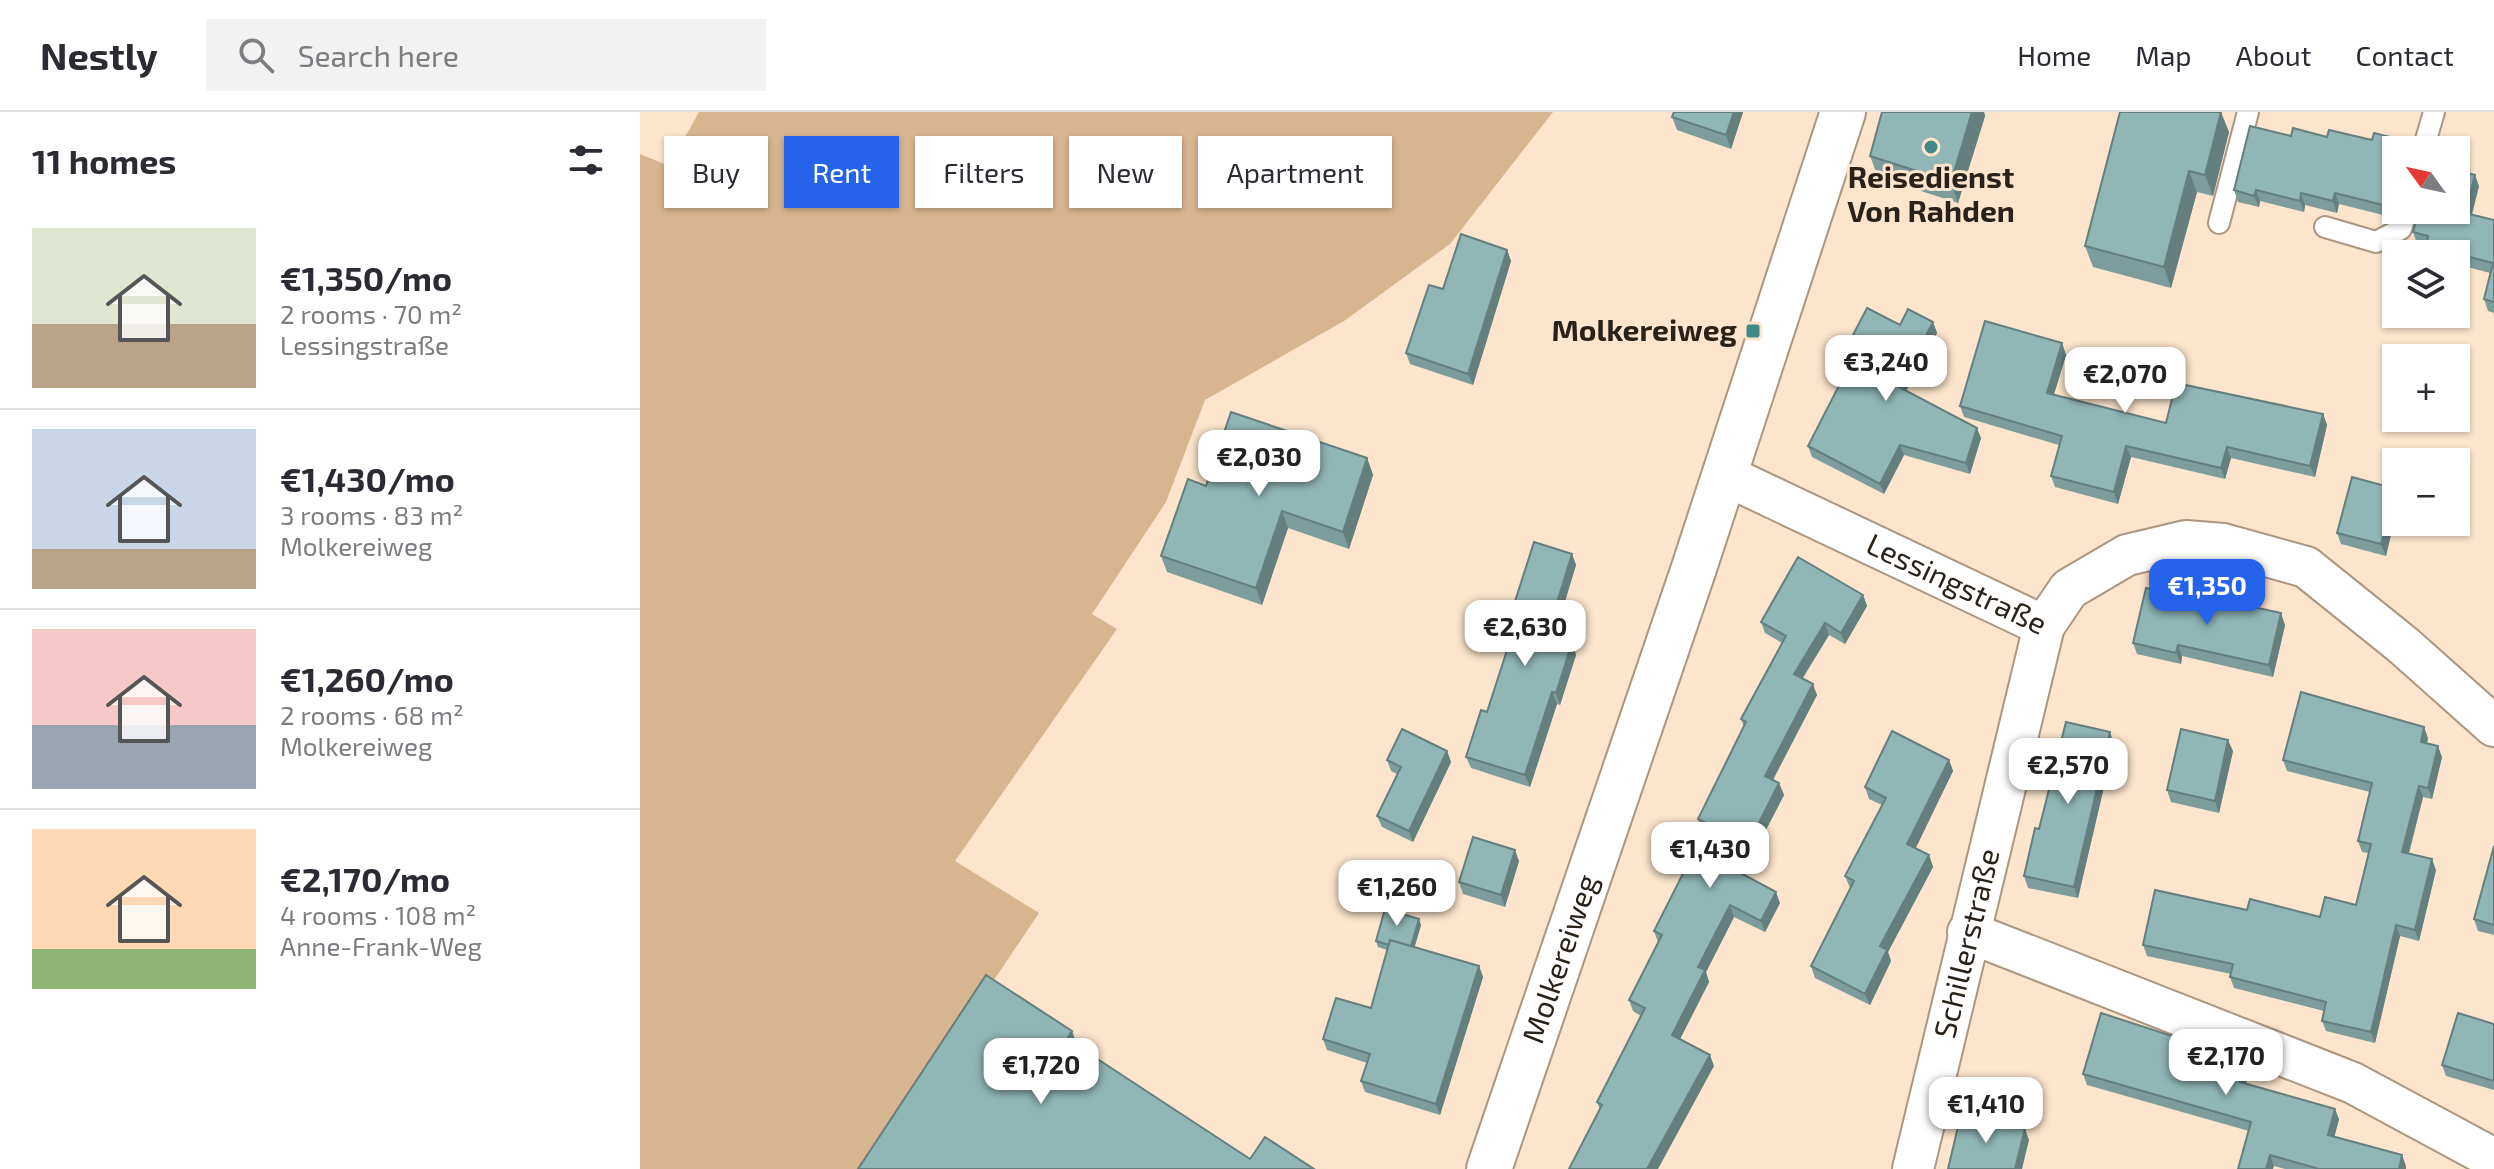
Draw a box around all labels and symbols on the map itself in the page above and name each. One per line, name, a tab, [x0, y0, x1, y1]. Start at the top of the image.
north arrow	[2382, 136, 2470, 224]
marker: Reisedienst Von Rahden	[1922, 138, 1940, 156]
place label: Reisedienst Von Rahden	[1847, 158, 2015, 228]
place label: Molkereiweg	[1551, 311, 1738, 347]
marker: Molkereiweg	[1744, 322, 1762, 340]
pin: €3,240	[1821, 335, 1951, 403]
pin: €2,070	[2060, 347, 2190, 415]
pin: €2,030	[1194, 430, 1324, 498]
street label: Lessingstraße	[1861, 525, 2053, 641]
pin: €1,350	[2142, 559, 2272, 627]
pin: €2,630	[1460, 600, 1590, 668]
pin: €2,570	[2003, 738, 2133, 806]
pin: €1,430	[1645, 822, 1775, 890]
street label: Schillerstraße	[1925, 844, 2006, 1042]
pin: €1,260	[1332, 860, 1462, 928]
street label: Molkereiweg	[1513, 869, 1604, 1047]
pin: €2,170	[2161, 1029, 2291, 1097]
pin: €1,720	[976, 1038, 1106, 1106]
pin: €1,410	[1921, 1077, 2051, 1145]

